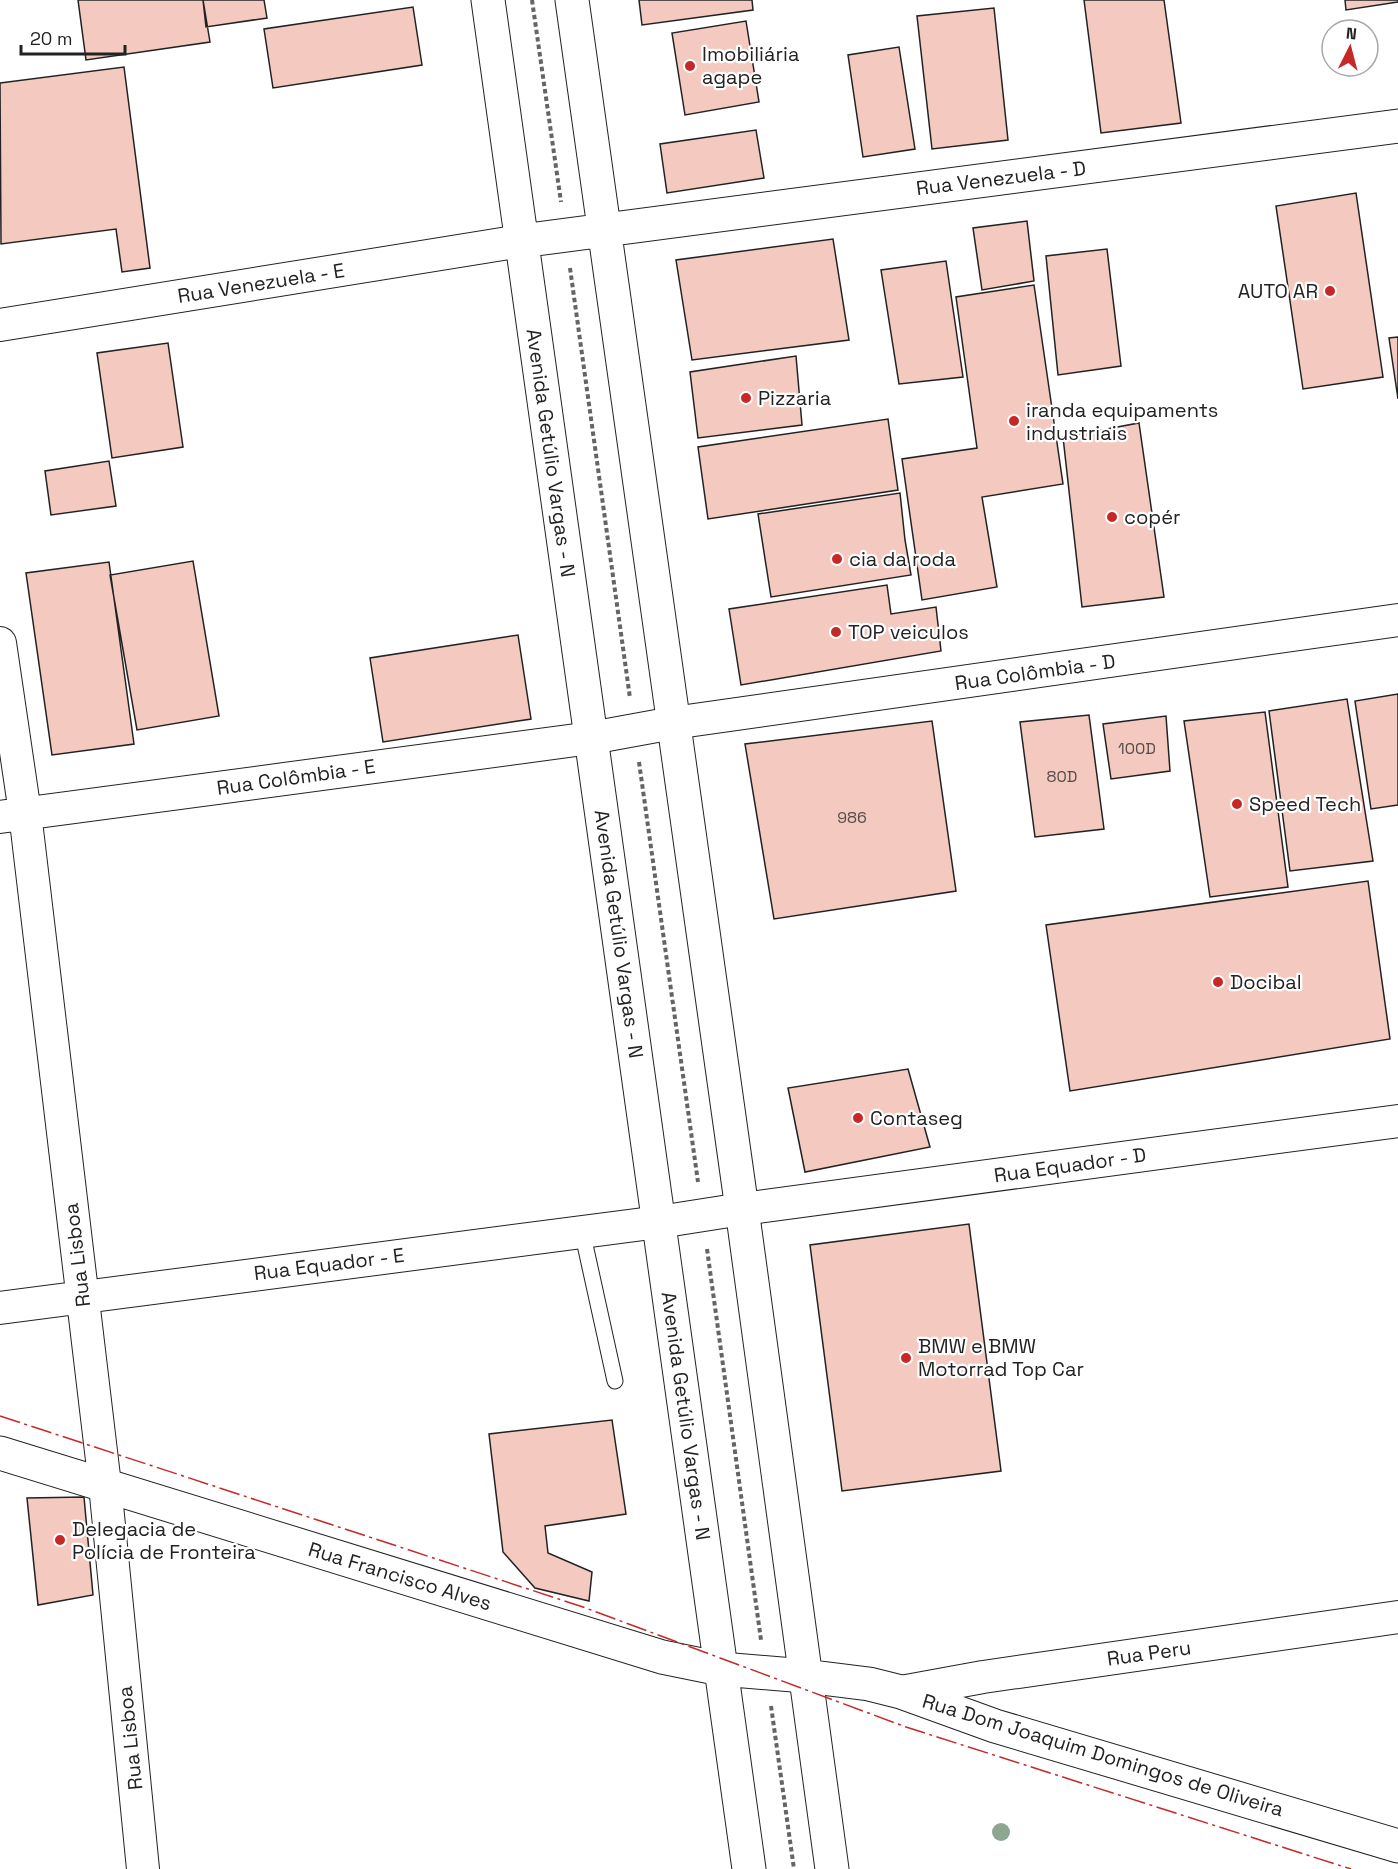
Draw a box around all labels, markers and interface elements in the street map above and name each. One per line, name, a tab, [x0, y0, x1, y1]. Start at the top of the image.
scale bar	[21, 18, 124, 56]
north arrow	[1320, 18, 1380, 78]
text: N	[1345, 23, 1358, 45]
text: 20 m	[30, 27, 73, 50]
place label: Imobiliária agape	[702, 41, 799, 90]
marker: Imobiliária agape	[683, 59, 697, 73]
street label: Rua Venezuela - D	[915, 155, 1087, 201]
street label: Rua Venezuela - E	[176, 257, 346, 309]
place label: AUTO AR	[1238, 278, 1318, 304]
marker: AUTO AR	[1323, 284, 1337, 298]
street label: Avenida Getúlio Vargas - N	[521, 327, 581, 579]
place label: Pizzaria	[758, 385, 831, 411]
marker: Pizzaria	[739, 391, 753, 405]
place label: iranda equipaments industriais	[1026, 397, 1218, 446]
marker: iranda equipaments industriais	[1007, 414, 1021, 428]
place label: copér	[1124, 504, 1181, 530]
marker: copér	[1105, 510, 1119, 524]
place label: cia da roda	[849, 546, 956, 572]
marker: cia da roda	[830, 552, 844, 566]
place label: TOP veiculos	[848, 619, 969, 645]
marker: TOP veiculos	[829, 625, 843, 639]
street label: Rua Colômbia - D	[953, 648, 1117, 696]
house number: 100D	[1118, 738, 1156, 759]
street label: Rua Colômbia - E	[215, 753, 377, 801]
house number: 80D	[1047, 766, 1077, 787]
place label: Speed Tech	[1249, 791, 1361, 817]
marker: Speed Tech	[1230, 797, 1244, 811]
house number: 986	[837, 807, 867, 828]
street label: Avenida Getúlio Vargas - N	[589, 808, 649, 1060]
place label: Docibal	[1230, 969, 1302, 995]
marker: Docibal	[1211, 975, 1225, 989]
place label: Contaseg	[870, 1105, 963, 1131]
marker: Contaseg	[851, 1111, 865, 1125]
street label: Rua Equador - D	[992, 1141, 1148, 1189]
street label: Rua Lisboa	[58, 1202, 96, 1308]
street label: Rua Equador - E	[252, 1242, 406, 1286]
street label: Avenida Getúlio Vargas - N	[656, 1290, 716, 1542]
place label: BMW e BMW Motorrad Top Car	[918, 1333, 1084, 1382]
marker: BMW e BMW Motorrad Top Car	[899, 1351, 913, 1365]
place label: Delegacia de Polícia de Fronteira	[72, 1516, 256, 1565]
marker: Delegacia de Polícia de Fronteira	[53, 1533, 67, 1547]
street label: Rua Francisco Alves	[305, 1536, 495, 1616]
street label: Rua Peru	[1105, 1634, 1193, 1672]
street label: Rua Lisboa	[112, 1685, 148, 1791]
street label: Rua Dom Joaquim Domingos de Oliveira	[919, 1688, 1287, 1822]

